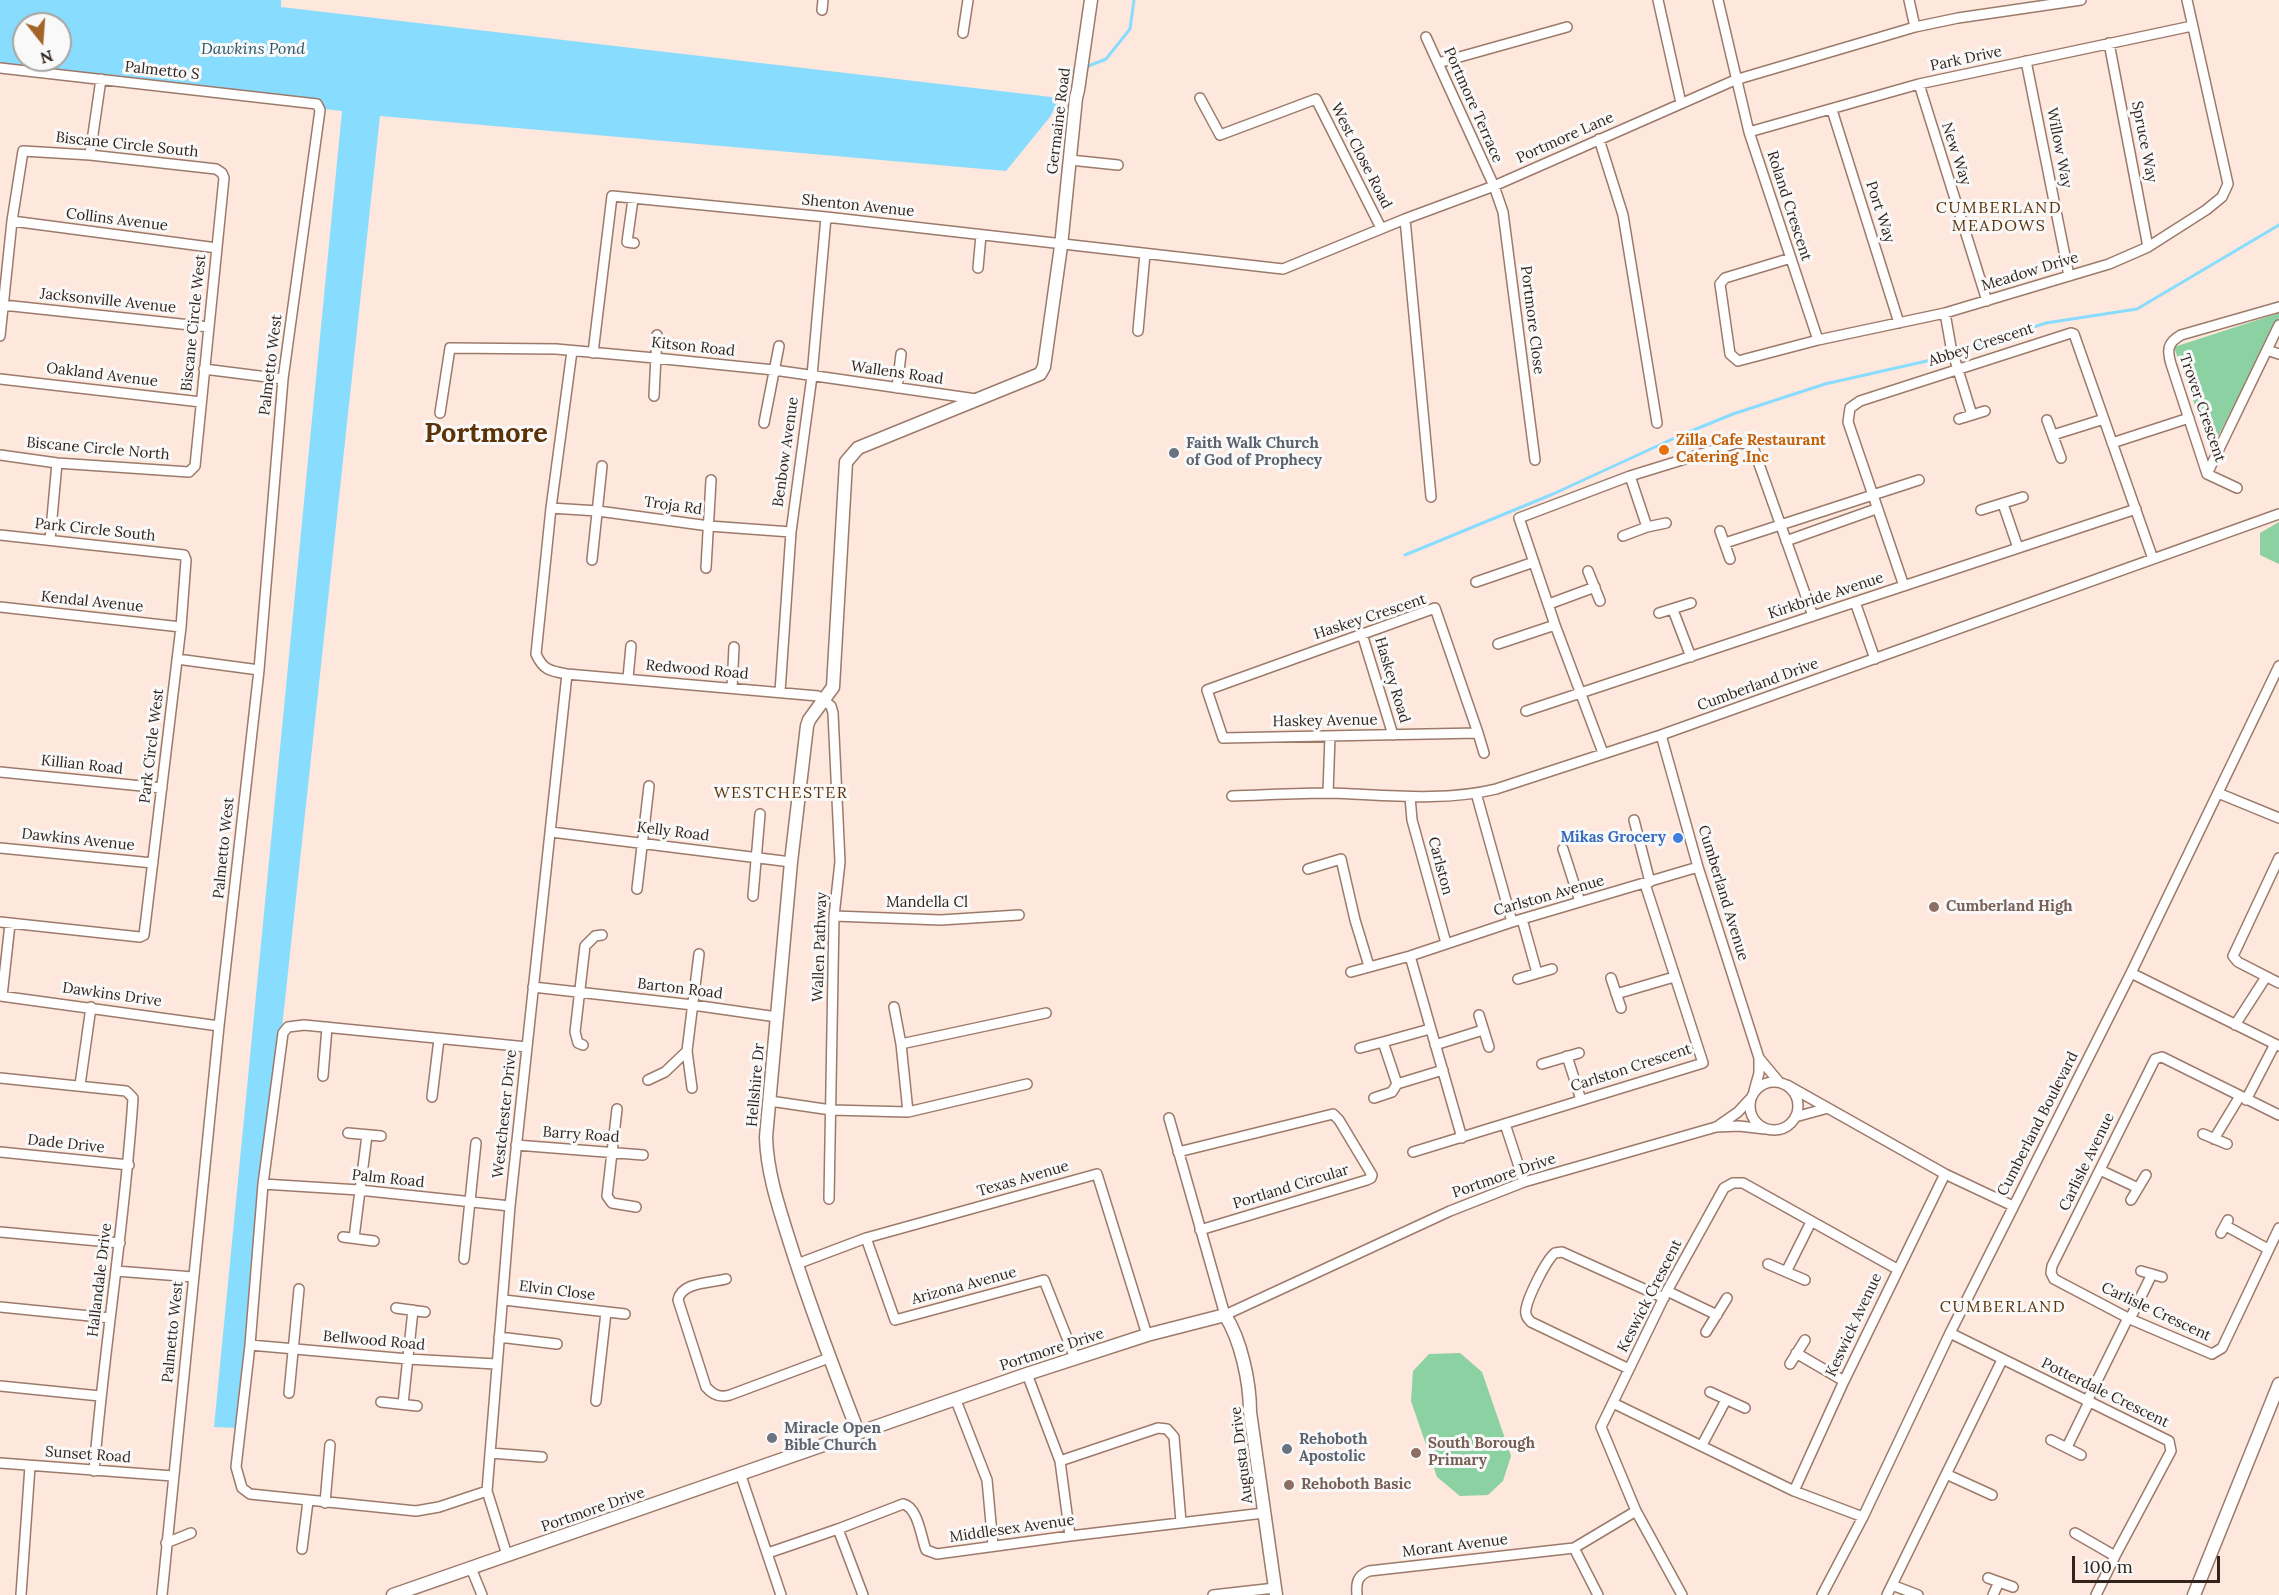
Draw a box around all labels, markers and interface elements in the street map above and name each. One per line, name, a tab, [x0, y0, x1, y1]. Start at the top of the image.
north arrow	[12, 12, 72, 72]
water label: Dawkins Pond	[201, 39, 305, 59]
street label: Park Drive	[1929, 43, 2003, 75]
street label: Portmore Terrace	[1439, 45, 1507, 165]
text: N	[38, 46, 56, 69]
street label: Palmetto S	[124, 58, 200, 84]
street label: Germaine Road	[1044, 67, 1074, 175]
street label: West Close Road	[1327, 100, 1395, 212]
street label: Spruce Way	[2127, 100, 2161, 184]
street label: Willow Way	[2042, 106, 2076, 190]
street label: Portmore Lane	[1513, 108, 1617, 168]
street label: New Way	[1937, 120, 1975, 188]
street label: Biscane Circle South	[55, 129, 199, 161]
street label: Roland Crescent	[1763, 149, 1815, 263]
street label: Port Way	[1862, 179, 1898, 245]
street label: Shenton Avenue	[801, 191, 915, 221]
district label: CUMBERLAND MEADOWS	[1936, 198, 2062, 236]
street label: Collins Avenue	[65, 205, 169, 235]
street label: Meadow Drive	[1979, 249, 2081, 295]
street label: Biscane Circle West	[178, 254, 210, 392]
street label: Portmore Close	[1516, 265, 1548, 375]
street label: Jacksonville Avenue	[39, 285, 177, 317]
street label: Palmetto West	[256, 313, 286, 417]
street label: Abbey Crescent	[1926, 320, 2036, 370]
street label: Kitson Road	[650, 334, 736, 360]
street label: Trover Crescent	[2175, 352, 2229, 464]
street label: Wallens Road	[850, 358, 944, 388]
street label: Oakland Avenue	[45, 359, 159, 391]
street label: Benbow Avenue	[769, 396, 803, 508]
district label: Portmore	[424, 418, 548, 450]
place label: Zilla Cafe Restaurant Catering .Inc	[1676, 432, 1826, 467]
street label: Biscane Circle North	[26, 434, 170, 464]
place label: Faith Walk Church of God of Prophecy	[1186, 435, 1322, 470]
marker: Zilla Cafe Restaurant Catering .Inc	[1657, 443, 1671, 457]
marker: Faith Walk Church of God of Prophecy	[1167, 446, 1181, 460]
street label: Troja Rd	[643, 493, 703, 519]
street label: Park Circle South	[34, 515, 156, 545]
street label: Kirkbride Avenue	[1766, 569, 1886, 623]
street label: Kendal Avenue	[40, 588, 144, 616]
street label: Haskey Crescent	[1312, 590, 1428, 644]
street label: Haskey Road	[1370, 635, 1414, 725]
street label: Cumberland Drive	[1695, 655, 1821, 715]
street label: Redwood Road	[645, 657, 749, 683]
street label: Park Circle West	[136, 688, 168, 804]
street label: Haskey Avenue	[1272, 711, 1378, 731]
street label: Killian Road	[40, 752, 124, 778]
district label: WESTCHESTER	[714, 783, 848, 803]
street label: Palmetto West	[210, 796, 238, 900]
street label: Kelly Road	[636, 819, 710, 845]
street label: Cumberland Avenue	[1694, 823, 1752, 963]
street label: Dawkins Avenue	[20, 825, 136, 855]
place label: Mikas Grocery	[1560, 829, 1666, 847]
marker: Mikas Grocery	[1671, 831, 1685, 845]
street label: Carlston	[1424, 835, 1456, 897]
street label: Carlston Avenue	[1492, 872, 1606, 920]
street label: Wallen Pathway	[809, 892, 831, 1002]
street label: Mandella Cl	[886, 894, 968, 912]
place label: Cumberland High	[1946, 898, 2073, 916]
marker: Cumberland High	[1927, 900, 1941, 914]
street label: Barton Road	[636, 975, 724, 1003]
street label: Dawkins Drive	[61, 979, 163, 1011]
street label: Carlston Crescent	[1568, 1040, 1694, 1096]
street label: Hellshire Dr	[743, 1042, 769, 1128]
street label: Westchester Drive	[489, 1049, 521, 1179]
street label: Cumberland Boulevard	[1994, 1049, 2082, 1199]
street label: Carlisle Avenue	[2055, 1110, 2119, 1214]
street label: Barry Road	[542, 1123, 620, 1147]
street label: Dade Drive	[27, 1131, 105, 1157]
street label: Portmore Drive	[1450, 1150, 1558, 1202]
street label: Texas Avenue	[975, 1157, 1071, 1201]
street label: Portland Circular	[1231, 1161, 1351, 1213]
street label: Palm Road	[351, 1166, 425, 1192]
street label: Hallandale Drive	[84, 1222, 116, 1338]
street label: Keswick Crescent	[1614, 1237, 1686, 1355]
street label: Arizona Avenue	[909, 1263, 1019, 1309]
street label: Keswick Avenue	[1822, 1270, 1886, 1380]
street label: Elvin Close	[518, 1277, 596, 1305]
street label: Carlisle Crescent	[2098, 1279, 2214, 1345]
street label: Palmetto West	[159, 1280, 187, 1384]
district label: CUMBERLAND	[1940, 1297, 2066, 1317]
street label: Portmore Drive	[998, 1325, 1106, 1375]
street label: Bellwood Road	[322, 1328, 426, 1354]
street label: Potterdale Crescent	[2038, 1354, 2172, 1432]
street label: Augusta Drive	[1227, 1405, 1257, 1505]
place label: Miracle Open Bible Church	[784, 1420, 881, 1455]
marker: Miracle Open Bible Church	[765, 1431, 779, 1445]
place label: Rehoboth Apostolic	[1299, 1431, 1367, 1466]
place label: South Borough Primary	[1428, 1435, 1535, 1470]
marker: Rehoboth Apostolic	[1280, 1442, 1294, 1456]
street label: Sunset Road	[44, 1443, 132, 1467]
marker: South Borough Primary	[1409, 1446, 1423, 1460]
place label: Rehoboth Basic	[1301, 1476, 1411, 1494]
marker: Rehoboth Basic	[1282, 1478, 1296, 1492]
street label: Portmore Drive	[539, 1484, 647, 1536]
street label: Middlesex Avenue	[948, 1511, 1076, 1547]
street label: Morant Avenue	[1401, 1531, 1509, 1561]
scale bar	[2075, 1544, 2224, 1582]
text: 100 m	[2083, 1555, 2133, 1578]

